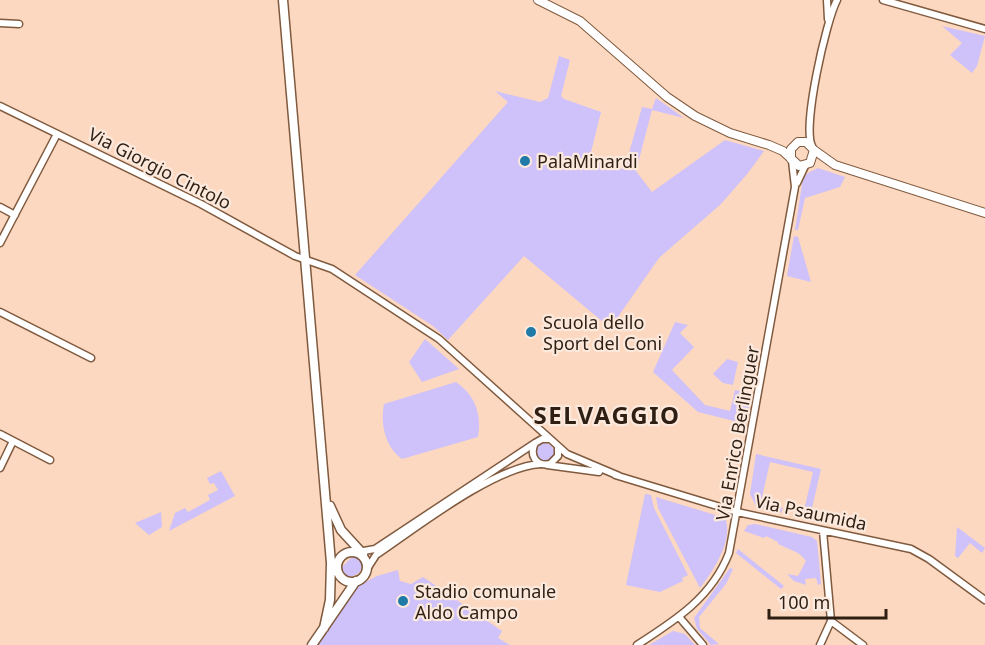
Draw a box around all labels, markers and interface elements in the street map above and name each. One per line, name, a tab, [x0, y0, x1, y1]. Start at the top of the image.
street label: Via Giorgio Cintolo	[84, 122, 236, 214]
place label: PalaMinardi	[537, 149, 638, 173]
marker: PalaMinardi	[518, 154, 532, 168]
place label: Scuola dello Sport del Coni	[543, 310, 662, 355]
marker: Scuola dello Sport del Coni	[524, 325, 538, 339]
street label: Via Enrico Berlinguer	[710, 343, 764, 522]
district label: SELVAGGIO	[534, 398, 680, 431]
street label: Via Psaumida	[753, 488, 869, 536]
place label: Stadio comunale Aldo Campo	[415, 579, 556, 624]
scale bar	[769, 582, 886, 620]
text: 100 m	[778, 590, 830, 614]
marker: Stadio comunale Aldo Campo	[396, 594, 410, 608]

